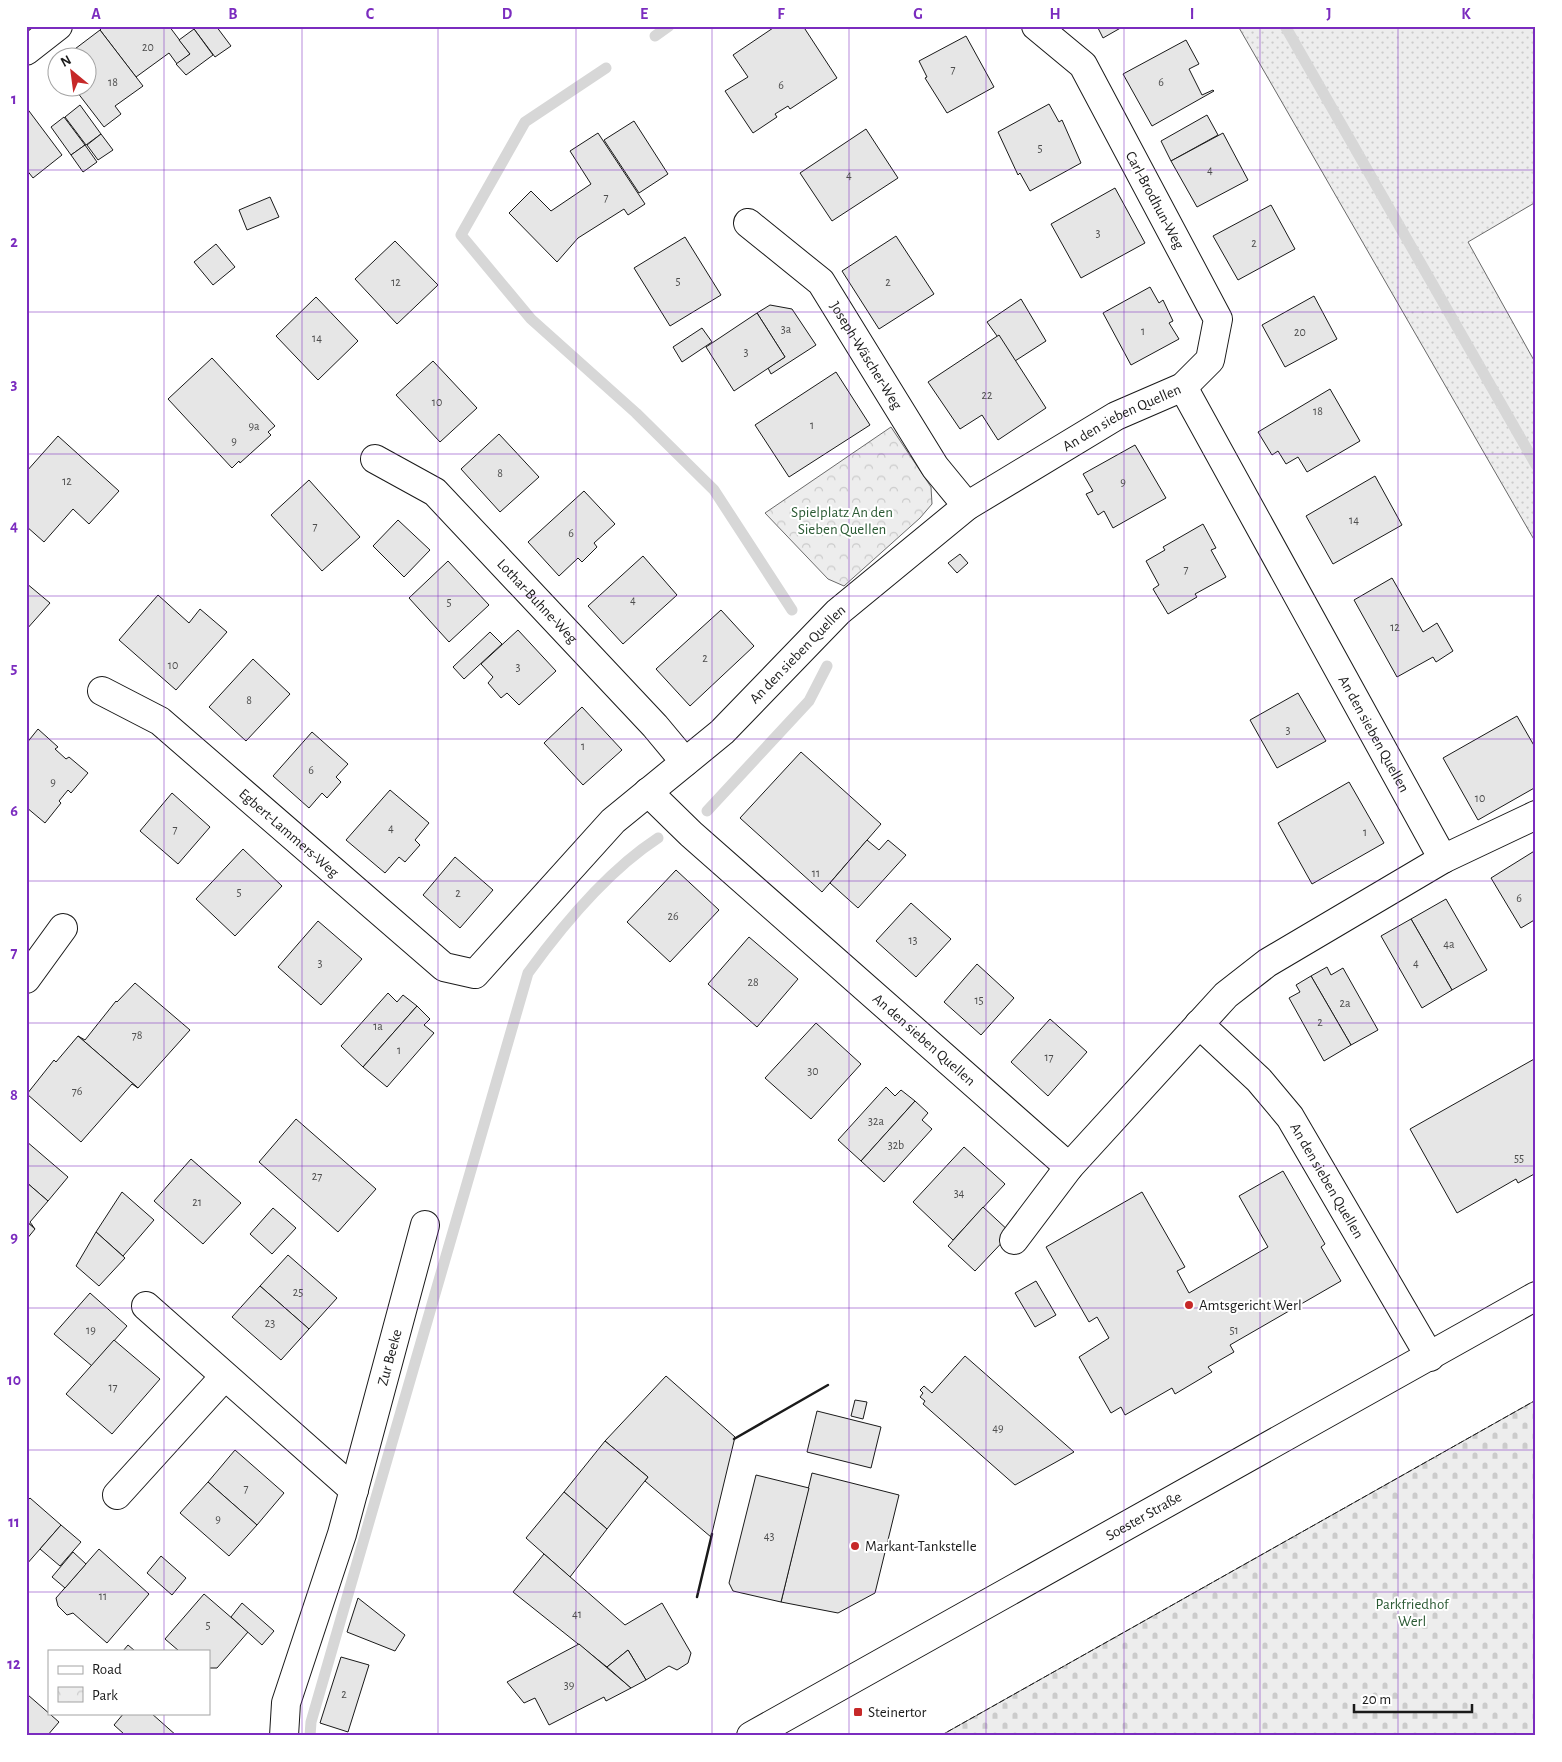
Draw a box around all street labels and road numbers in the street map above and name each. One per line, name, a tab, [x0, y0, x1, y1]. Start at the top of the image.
street label: Carl-Brodhun-Weg	[1122, 149, 1187, 252]
street label: Joseph-Wäscher-Weg	[827, 299, 905, 413]
street label: An den sieben Quellen	[1060, 382, 1183, 454]
street label: Lothar-Buhne-Weg	[494, 556, 581, 647]
street label: An den sieben Quellen	[747, 602, 848, 707]
street label: An den sieben Quellen	[1335, 673, 1412, 795]
street label: Egbert-Lammers-Weg	[236, 786, 342, 881]
street label: An den sieben Quellen	[870, 991, 978, 1089]
street label: An den sieben Quellen	[1287, 1121, 1366, 1241]
street label: Zur Beeke	[375, 1328, 405, 1387]
street label: Soester Straße	[1103, 1489, 1184, 1544]

